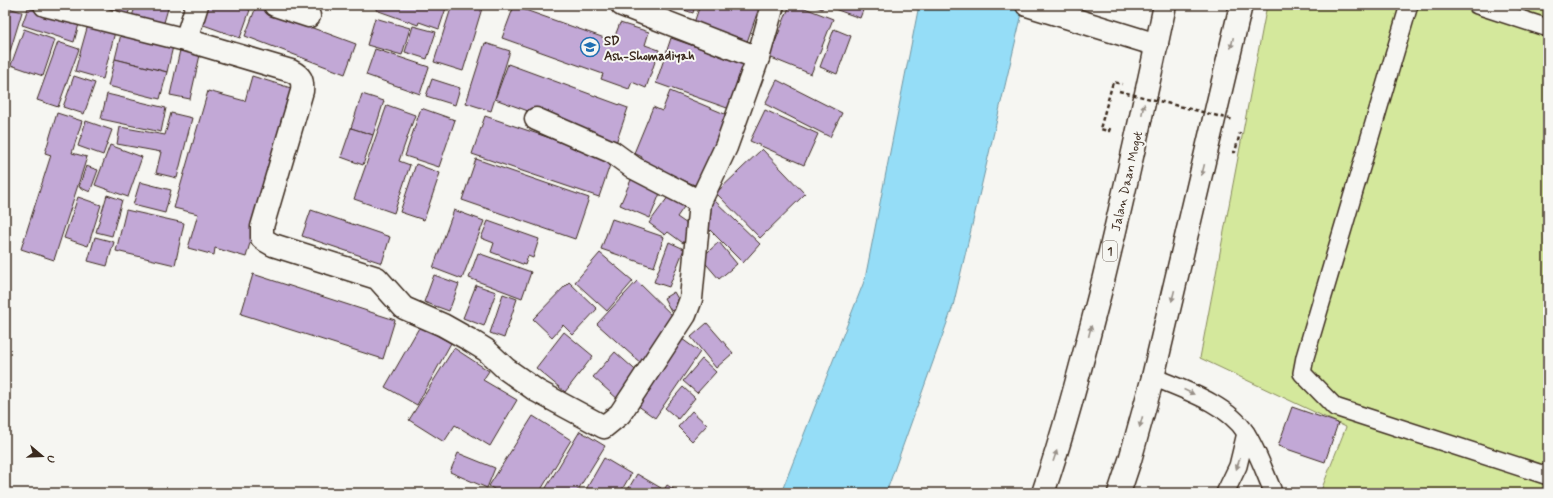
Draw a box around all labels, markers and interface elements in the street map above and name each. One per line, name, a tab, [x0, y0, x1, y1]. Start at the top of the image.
place label: SD Ash-Shomadiyah	[604, 33, 695, 65]
school or university icon: SD Ash-Shomadiyah	[579, 36, 601, 58]
one-way arrow	[1229, 37, 1235, 49]
one-way arrow	[1140, 103, 1146, 115]
street label: Jalan Daan Mogot	[1108, 130, 1147, 233]
one-way arrow	[1200, 164, 1206, 176]
road number: 1	[1103, 241, 1117, 261]
one-way arrow	[1169, 290, 1175, 302]
one-way arrow	[1087, 325, 1093, 337]
one-way arrow	[1183, 389, 1195, 395]
one-way arrow	[1137, 416, 1143, 428]
north arrow	[22, 436, 62, 476]
one-way arrow	[1052, 450, 1058, 462]
text: U	[43, 453, 58, 465]
one-way arrow	[1235, 458, 1241, 470]

